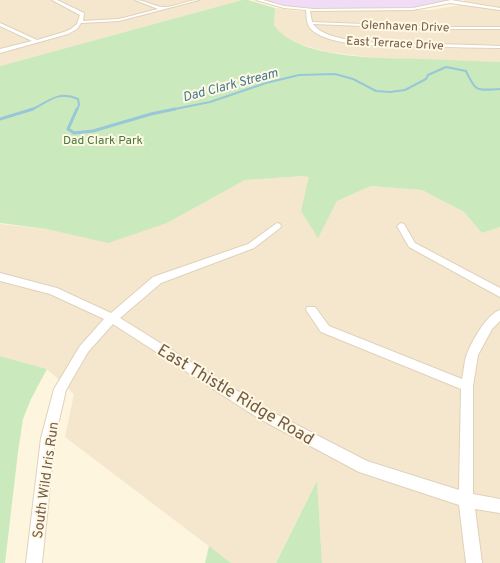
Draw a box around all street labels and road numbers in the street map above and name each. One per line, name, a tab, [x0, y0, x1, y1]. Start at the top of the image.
street label: Glenhaven Drive	[360, 17, 449, 37]
street label: East Terrace Drive	[346, 33, 444, 55]
street label: East Thistle Ridge Road	[153, 340, 317, 451]
street label: South Wild Iris Run	[30, 421, 63, 540]

